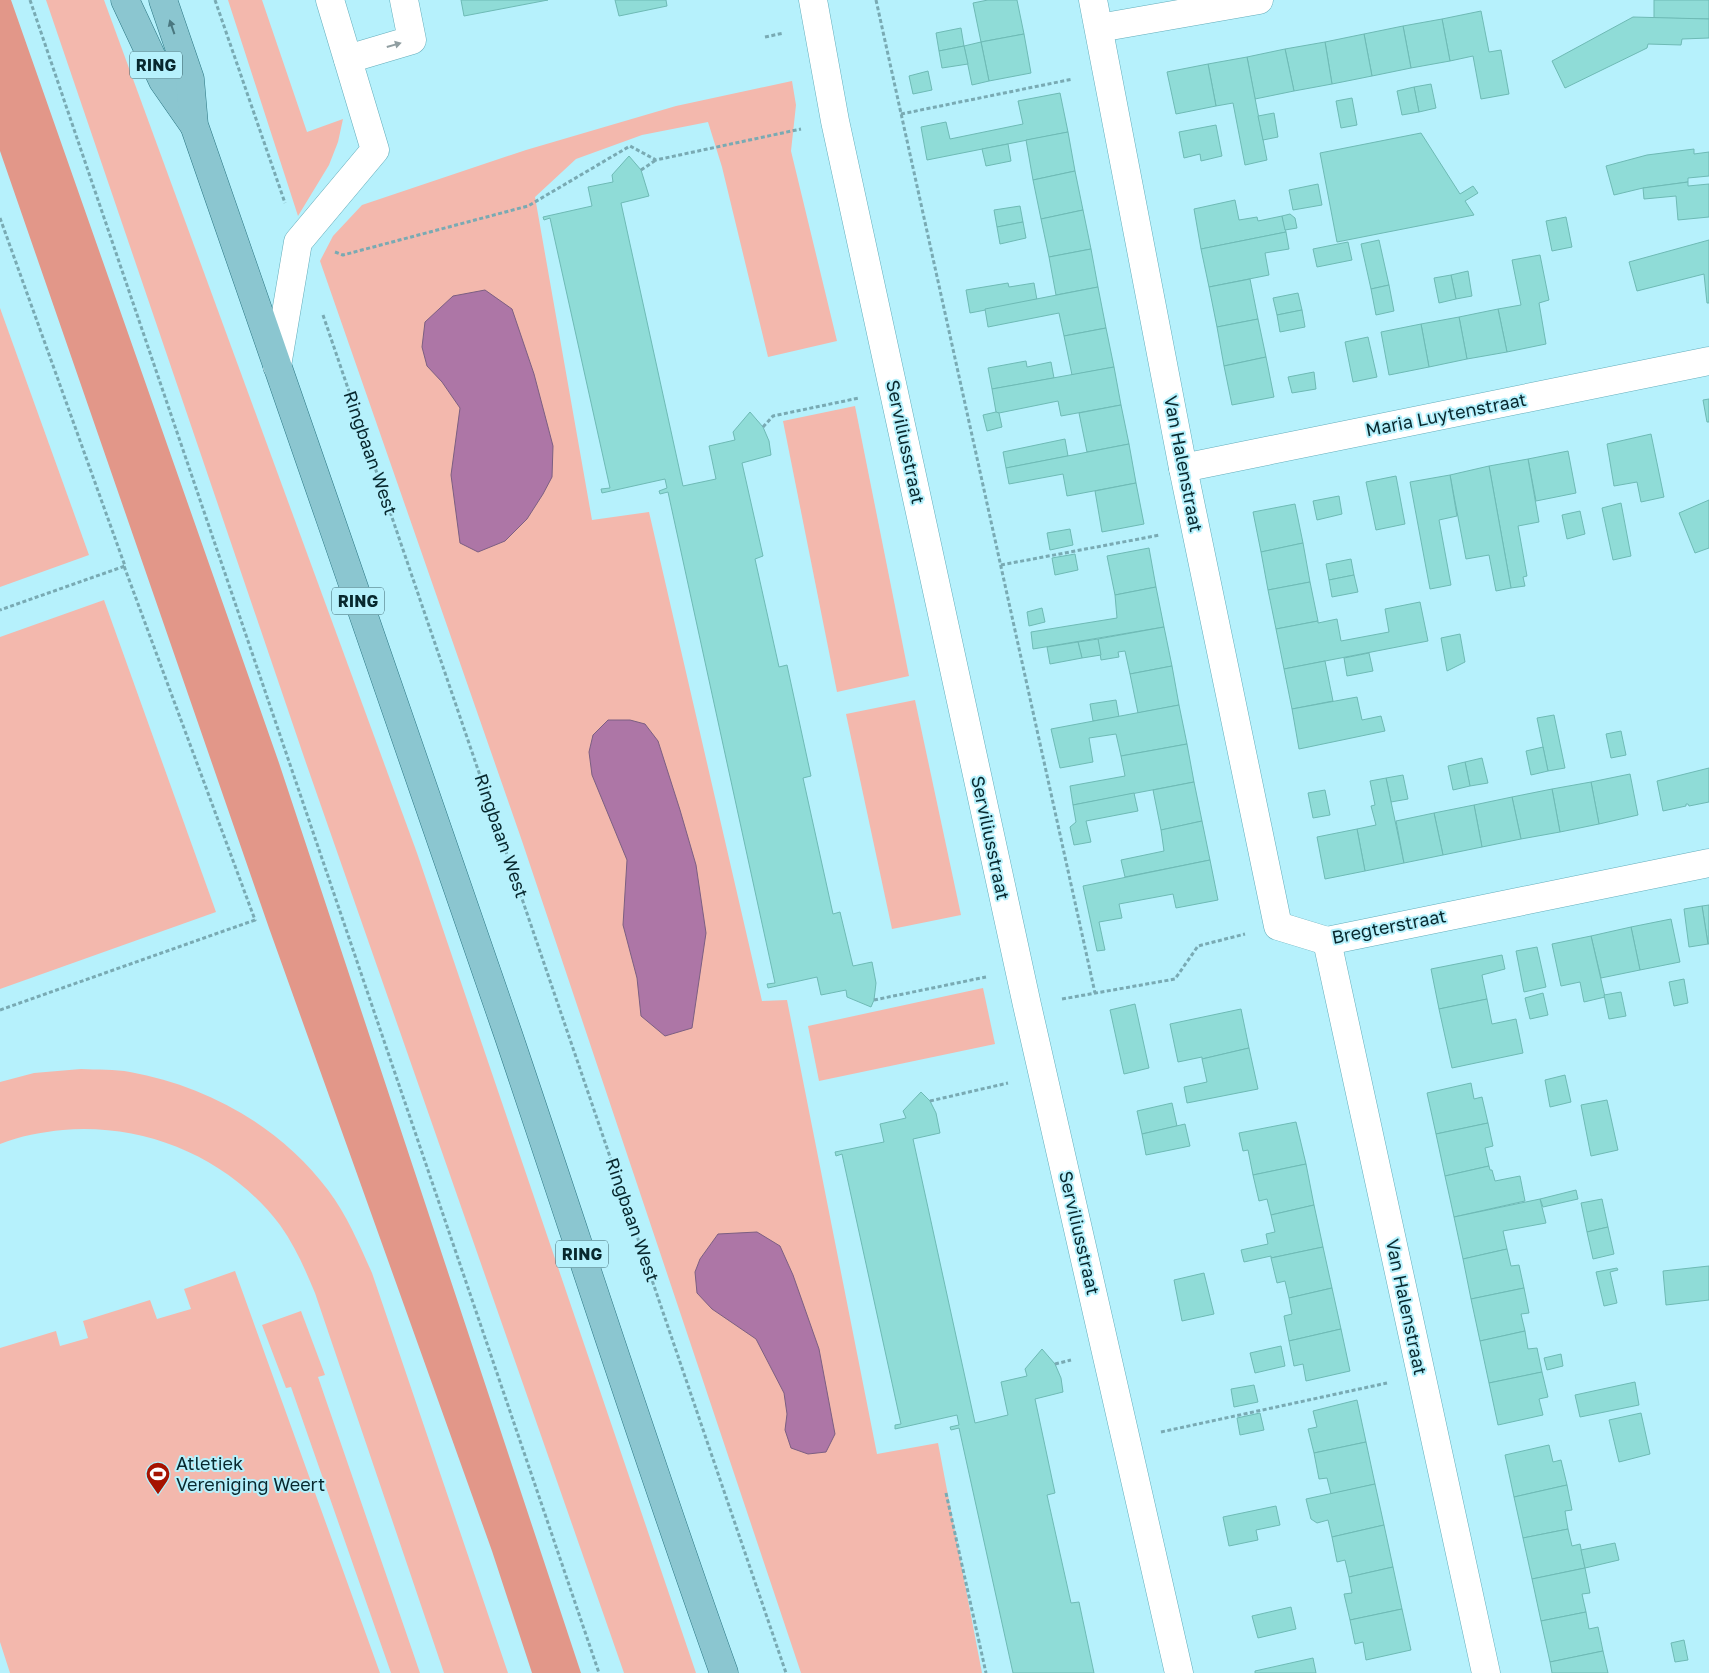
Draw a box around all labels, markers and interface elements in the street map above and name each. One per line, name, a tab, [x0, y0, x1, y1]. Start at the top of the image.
one-way arrow	[168, 19, 176, 34]
one-way arrow	[387, 40, 402, 48]
road number: RING	[130, 52, 182, 78]
street label: Serviliusstraat	[882, 378, 930, 506]
street label: Ringbaan West	[339, 388, 402, 518]
street label: Maria Luytenstraat	[1364, 388, 1528, 440]
street label: Van Halenstraat	[1160, 394, 1208, 534]
road number: RING	[332, 588, 384, 614]
street label: Ringbaan West	[470, 771, 533, 901]
street label: Serviliusstraat	[967, 774, 1015, 902]
street label: Bregterstraat	[1330, 904, 1448, 948]
street label: Ringbaan West	[601, 1155, 664, 1285]
street label: Serviliusstraat	[1055, 1169, 1105, 1297]
street label: Van Halenstraat	[1382, 1237, 1432, 1377]
road number: RING	[556, 1240, 608, 1268]
place label: Atletiek Vereniging Weert	[176, 1452, 325, 1495]
sports icon: Atletiek Vereniging Weert	[145, 1461, 171, 1495]

